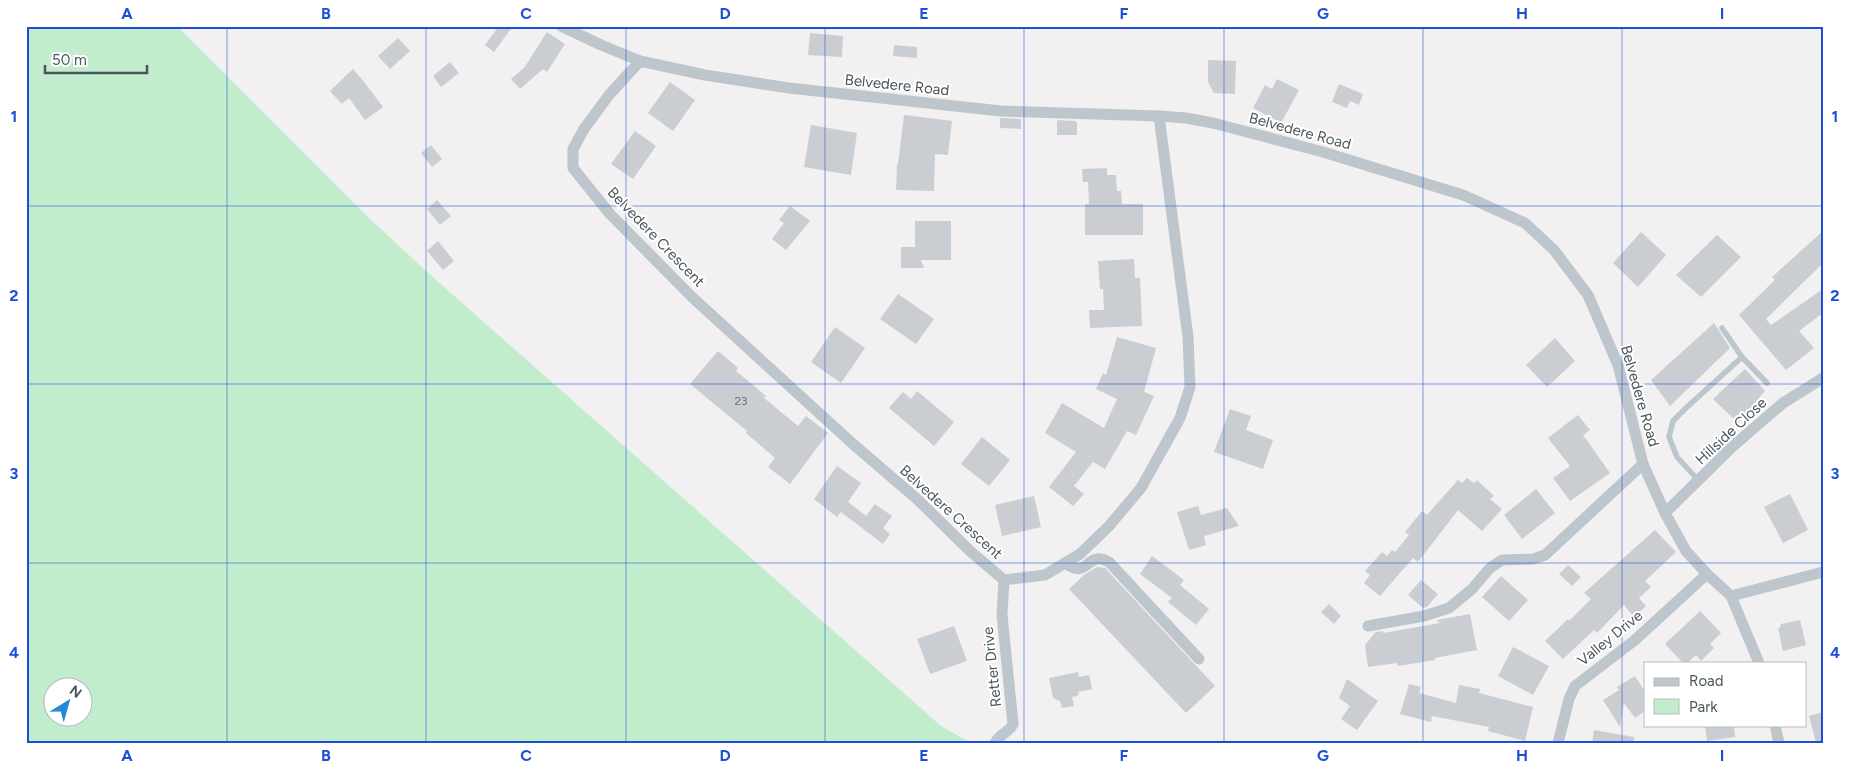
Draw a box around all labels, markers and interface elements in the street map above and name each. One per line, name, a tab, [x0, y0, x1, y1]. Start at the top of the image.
text: A	[121, 4, 133, 23]
text: B	[321, 4, 331, 23]
text: C	[520, 4, 532, 23]
text: D	[719, 4, 731, 23]
text: E	[919, 4, 929, 23]
text: F	[1120, 4, 1129, 23]
text: G	[1317, 4, 1329, 23]
text: H	[1516, 4, 1528, 23]
text: I	[1720, 4, 1724, 23]
scale bar	[45, 42, 148, 74]
text: 50 m	[52, 51, 87, 69]
street label: Belvedere Road	[844, 71, 950, 99]
text: 1	[11, 107, 17, 126]
text: 1	[1832, 107, 1838, 126]
street label: Belvedere Road	[1247, 109, 1353, 153]
street label: Belvedere Crescent	[604, 183, 708, 291]
text: 2	[9, 286, 19, 305]
text: 2	[1830, 286, 1840, 305]
street label: Belvedere Road	[1617, 343, 1663, 449]
house number: 23	[734, 394, 748, 408]
street label: Hillside Close	[1692, 394, 1770, 468]
street label: Belvedere Crescent	[896, 461, 1006, 563]
text: 3	[10, 464, 19, 483]
text: 3	[1831, 464, 1840, 483]
street label: Valley Drive	[1574, 606, 1646, 670]
street label: Retter Drive	[979, 626, 1005, 708]
text: 4	[9, 643, 19, 662]
text: 4	[1830, 643, 1840, 662]
legend	[1644, 662, 1806, 726]
text: Road	[1689, 672, 1724, 690]
north arrow	[42, 676, 92, 726]
text: N	[66, 682, 85, 702]
text: Park	[1689, 698, 1718, 716]
text: A	[121, 746, 133, 765]
text: B	[321, 746, 331, 765]
text: C	[520, 746, 532, 765]
text: D	[719, 746, 731, 765]
text: E	[919, 746, 929, 765]
text: F	[1120, 746, 1129, 765]
text: G	[1317, 746, 1329, 765]
text: H	[1516, 746, 1528, 765]
text: I	[1720, 746, 1724, 765]

